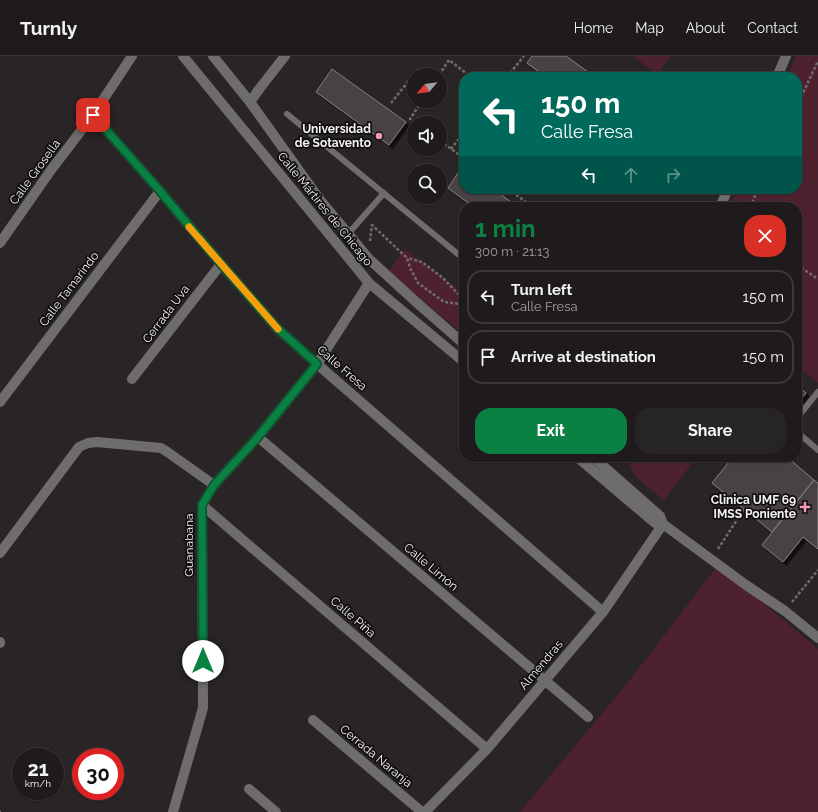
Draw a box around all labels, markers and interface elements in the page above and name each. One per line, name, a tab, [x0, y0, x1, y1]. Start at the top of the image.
text: Turnly	[20, 17, 77, 39]
text: Home	[574, 20, 613, 36]
text: Map	[635, 20, 664, 36]
text: About	[686, 20, 725, 36]
text: Contact	[747, 20, 798, 36]
north arrow	[407, 68, 447, 108]
map controls	[407, 68, 447, 204]
text: 150 m	[541, 87, 620, 120]
icon: left	[475, 88, 527, 140]
pin	[76, 98, 110, 132]
icon: arrive	[82, 104, 104, 126]
button: sound	[407, 116, 447, 156]
text: Calle Fresa	[541, 121, 633, 142]
place label: Universidad de Sotavento	[295, 122, 371, 150]
marker: Universidad de Sotavento	[374, 131, 384, 141]
street label: Calle Grosella	[7, 137, 63, 207]
street label: Calle Mártires de Chicago	[275, 149, 375, 269]
button: search	[407, 164, 447, 204]
icon: left	[578, 164, 600, 186]
icon: ahead	[620, 164, 642, 186]
icon: right	[662, 164, 684, 186]
text: 1 min	[475, 214, 536, 243]
button: close	[744, 215, 786, 257]
text: 300 m · 21:13	[475, 244, 550, 259]
street label: Calle Tamarindo	[36, 249, 102, 329]
text: Turn left	[511, 281, 572, 299]
street label: Cerrada Uva	[140, 282, 192, 346]
icon: left	[477, 286, 499, 308]
text: 150 m	[743, 288, 784, 306]
text: Calle Fresa	[511, 299, 578, 314]
street label: Calle Fresa	[314, 343, 370, 393]
icon: arrive	[477, 346, 499, 368]
text: Arrive at destination	[511, 348, 656, 366]
text: 150 m	[743, 348, 784, 366]
button: Exit	[475, 408, 627, 454]
button: Share	[635, 408, 786, 454]
place label: Clinica UMF 69 IMSS Poniente	[711, 493, 796, 521]
marker: Clinica UMF 69 IMSS Poniente	[799, 501, 811, 513]
street label: Guanabana	[182, 513, 196, 577]
street label: Calle Limón	[401, 540, 461, 594]
street label: Calle Piña	[328, 594, 378, 640]
street label: Almendras	[516, 637, 566, 693]
position arrow	[182, 640, 224, 682]
street label: Cerrada Naranja	[337, 722, 415, 790]
speed limit sign: 30	[72, 748, 124, 800]
text: 21	[27, 757, 49, 781]
text: km/h	[25, 778, 51, 789]

